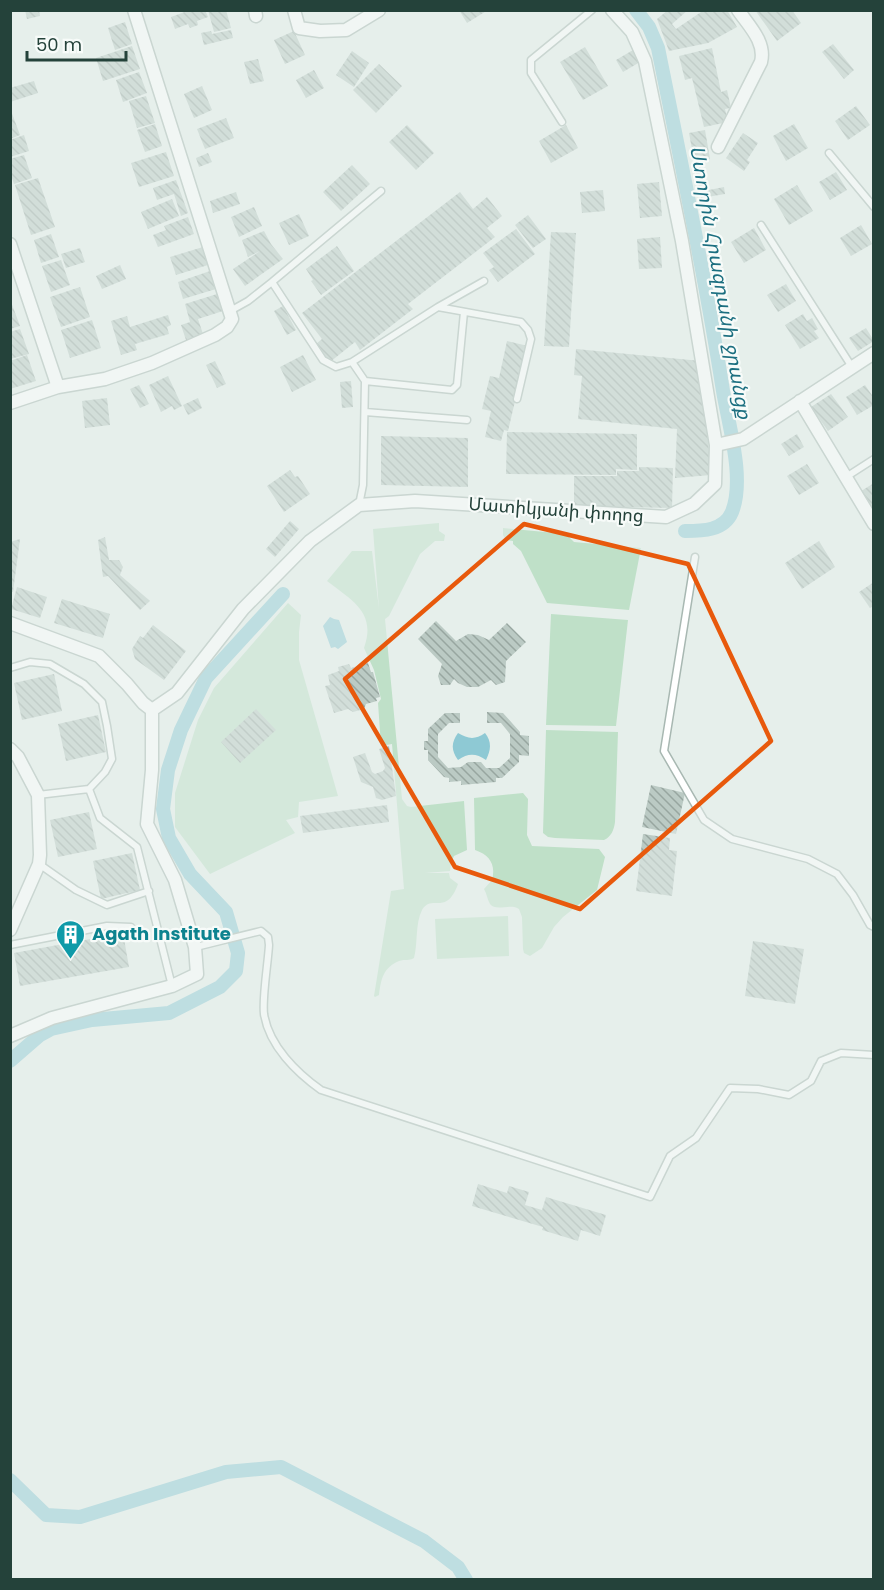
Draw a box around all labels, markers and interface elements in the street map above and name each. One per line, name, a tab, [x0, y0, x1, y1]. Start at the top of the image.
scale bar	[27, 24, 126, 62]
text: 50 m	[36, 32, 82, 57]
water label: Ստորին Հրազդանի ջրանցք	[683, 143, 759, 422]
street label: Մատիկյանի փողոց	[467, 491, 645, 528]
building icon: Agath Institute	[55, 918, 87, 960]
place label: Agath Institute	[92, 921, 231, 946]

